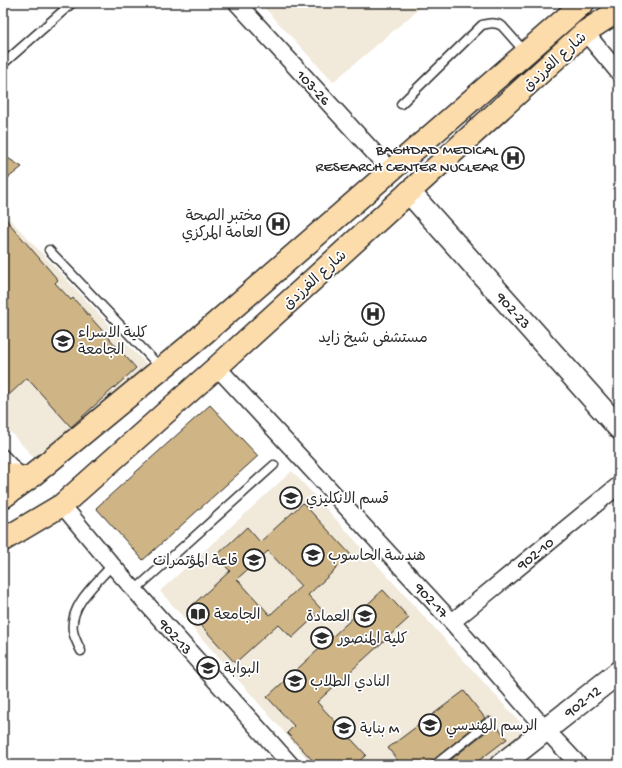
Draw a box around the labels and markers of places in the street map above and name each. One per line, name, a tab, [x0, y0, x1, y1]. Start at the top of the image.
place label: BAGHDAD MEDICAL RESEARCH CENTER NUCLEAR	[316, 142, 499, 177]
hospital icon: BAGHDAD MEDICAL RESEARCH CENTER NUCLEAR	[500, 145, 526, 171]
place label: مختبر الصحة العامة المركزي	[182, 208, 262, 243]
hospital icon: مختبر الصحة العامة المركزي	[265, 211, 291, 237]
hospital icon: مستشفى شيخ زايد	[360, 301, 386, 327]
place label: كلية الاسراء الجامعة	[78, 325, 147, 360]
school or university icon: كلية الاسراء الجامعة	[50, 328, 76, 354]
place label: مستشفى شيخ زايد	[318, 330, 428, 348]
school or university icon: قسم الانكليزي	[278, 485, 304, 511]
place label: قسم الانكليزي	[306, 491, 389, 510]
school or university icon: هندسة الحاسوب	[300, 542, 326, 568]
school or university icon: قاعة المؤتمرات	[241, 547, 267, 573]
place label: هندسة الحاسوب	[328, 548, 426, 566]
place label: قاعة المؤتمرات	[153, 553, 238, 571]
library icon: الجامعة	[185, 601, 211, 627]
school or university icon: العمادة	[352, 603, 378, 629]
place label: الجامعة	[214, 607, 260, 625]
place label: العمادة	[306, 609, 350, 627]
school or university icon: كلية المنصور	[309, 625, 335, 651]
place label: كلية المنصور	[337, 631, 407, 649]
school or university icon: البوابة	[195, 655, 221, 681]
place label: البوابة	[224, 661, 259, 679]
school or university icon: النادي الطلاب	[282, 668, 308, 694]
place label: النادي الطلاب	[310, 674, 390, 692]
school or university icon: الرسم الهندسي	[417, 712, 443, 738]
school or university icon: بناية M	[331, 715, 357, 741]
place label: الرسم الهندسي	[446, 718, 538, 738]
place label: بناية M	[360, 721, 400, 739]

